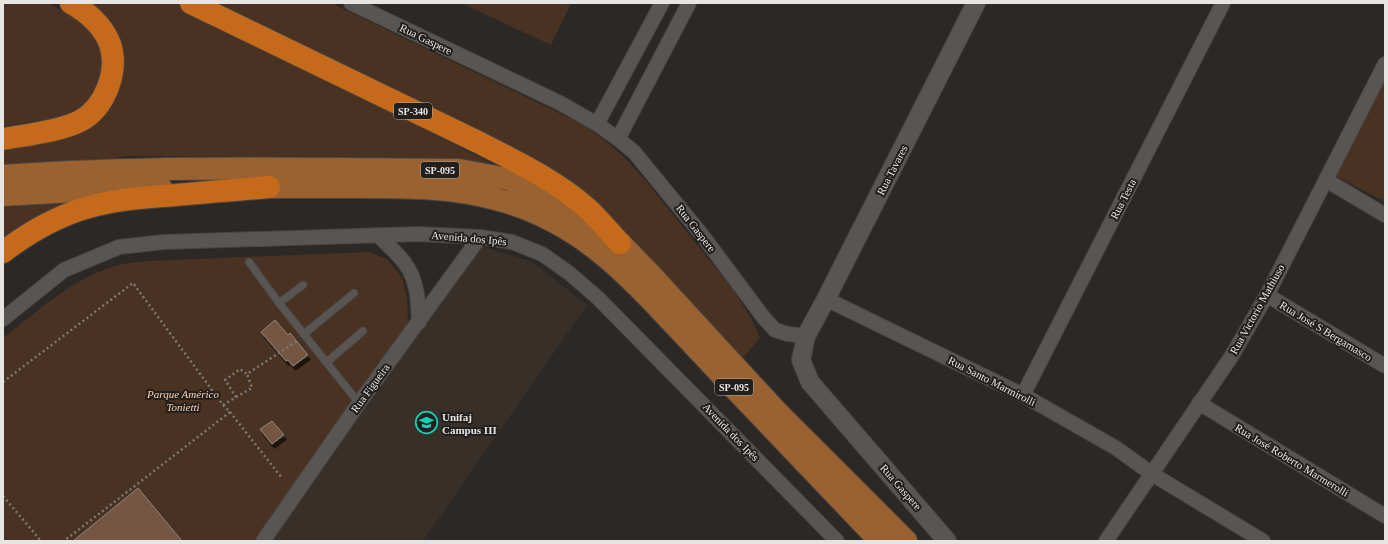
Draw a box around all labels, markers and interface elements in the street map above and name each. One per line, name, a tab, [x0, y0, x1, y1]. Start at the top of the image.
street label: Rua Gaspere	[398, 21, 454, 57]
road number: SP-340	[394, 103, 432, 119]
street label: Rua Tavares	[874, 143, 910, 197]
road number: SP-095	[421, 162, 459, 178]
street label: Rua Testa	[1108, 177, 1138, 221]
street label: Rua Gaspere	[674, 202, 718, 254]
street label: Avenida dos Ipês	[431, 229, 507, 247]
street label: Rua Victorio Mathiuso	[1227, 262, 1287, 356]
street label: Rua José S Bergamasco	[1278, 299, 1375, 363]
street label: Rua Santo Marmirolli	[946, 354, 1038, 408]
street label: Rua Figueira	[348, 361, 392, 415]
road number: SP-095	[715, 379, 753, 395]
park label: Parque Américo Tonietti	[146, 388, 219, 413]
street label: Avenida dos Ipês	[700, 401, 762, 463]
school or university icon: Unifaj Campus III	[414, 410, 440, 436]
place label: Unifaj Campus III	[442, 411, 497, 436]
street label: Rua José Roberto Marmerolli	[1233, 421, 1351, 499]
street label: Rua Gaspere	[878, 462, 924, 512]

